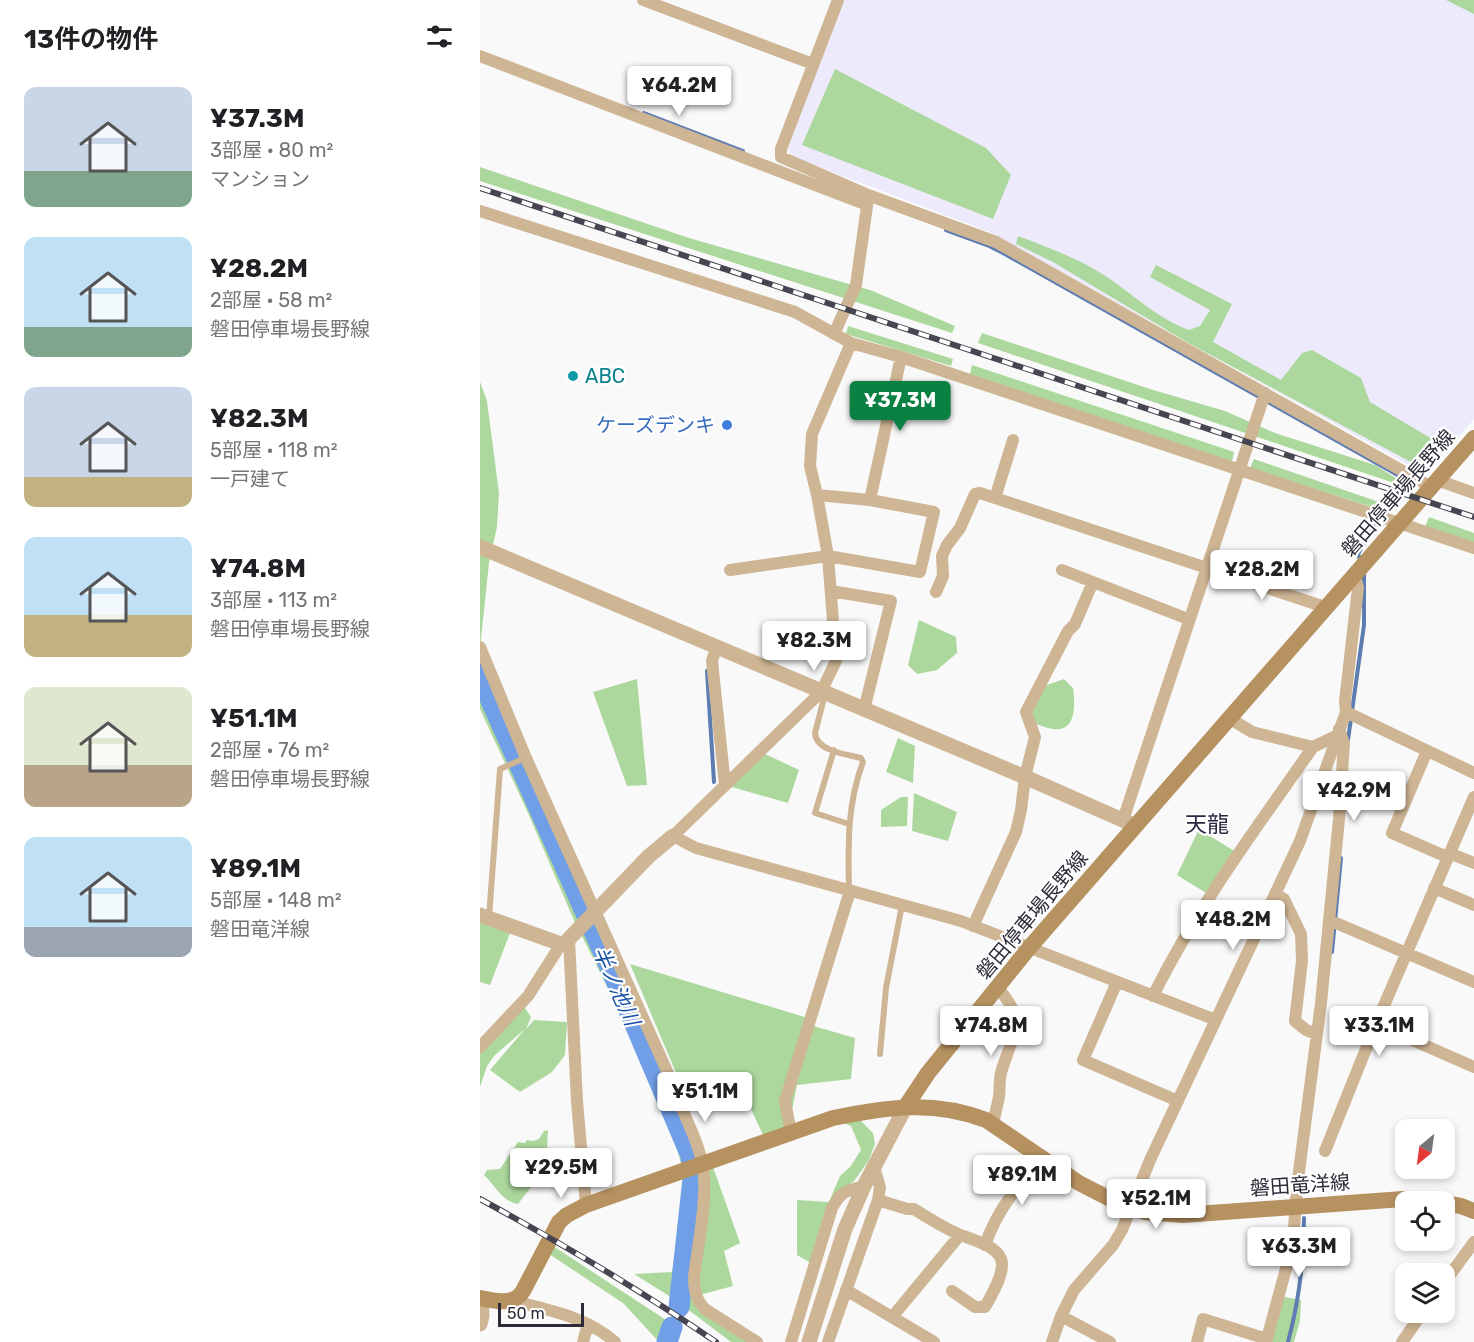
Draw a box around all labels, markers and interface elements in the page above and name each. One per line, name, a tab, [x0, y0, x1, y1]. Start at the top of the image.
icon: filters	[423, 20, 456, 53]
text: 13件の物件	[24, 24, 158, 55]
pin: ¥64.2M	[630, 66, 728, 117]
text: ¥64.2M	[641, 73, 717, 97]
text: ¥37.3M	[210, 103, 305, 134]
icon: home	[72, 111, 144, 183]
text: 3部屋 · 80 m²	[210, 138, 333, 162]
text: マンション	[210, 167, 310, 191]
text: ¥28.2M	[210, 253, 308, 284]
icon: home	[72, 261, 144, 333]
text: 2部屋 · 58 m²	[210, 288, 332, 312]
text: 磐田停車場長野線	[210, 317, 370, 341]
place label: ABC	[585, 364, 625, 388]
marker: ABC	[566, 369, 580, 383]
pin: ¥37.3M	[851, 381, 949, 432]
text: ¥37.3M	[864, 388, 936, 412]
text: ¥82.3M	[210, 403, 308, 434]
icon: home	[72, 411, 144, 483]
place label: ケーズデンキ	[596, 413, 715, 437]
marker: ケーズデンキ	[720, 418, 734, 432]
street label: 磐田停車場長野線	[1336, 425, 1460, 561]
text: 5部屋 · 118 m²	[210, 438, 338, 462]
text: 一戸建て	[210, 467, 290, 491]
pin: ¥28.2M	[1213, 550, 1311, 601]
text: ¥74.8M	[210, 553, 306, 584]
text: ¥28.2M	[1224, 557, 1300, 581]
icon: home	[72, 561, 144, 633]
text: 3部屋 · 113 m²	[210, 588, 337, 612]
text: 磐田停車場長野線	[210, 617, 370, 641]
pin: ¥82.3M	[765, 621, 863, 672]
text: ¥82.3M	[776, 628, 852, 652]
text: ¥51.1M	[210, 703, 298, 734]
icon: home	[72, 711, 144, 783]
text: 2部屋 · 76 m²	[210, 738, 329, 762]
text: 磐田停車場長野線	[210, 767, 370, 791]
pin: ¥42.9M	[1305, 771, 1403, 822]
text: ¥42.9M	[1317, 778, 1391, 802]
district label: 天龍	[1185, 811, 1229, 838]
street label: 磐田停車場長野線	[971, 846, 1093, 984]
text: ¥89.1M	[210, 853, 301, 884]
icon: home	[72, 861, 144, 933]
text: 5部屋 · 148 m²	[210, 888, 341, 912]
pin: ¥48.2M	[1184, 900, 1282, 951]
text: ¥48.2M	[1195, 907, 1271, 931]
text: 磐田竜洋線	[210, 917, 310, 941]
water label: 半ノ池川	[588, 942, 646, 1031]
pin: ¥74.8M	[942, 1006, 1040, 1057]
pin: ¥33.1M	[1330, 1006, 1428, 1057]
text: ¥74.8M	[954, 1013, 1028, 1037]
text: ¥33.1M	[1343, 1013, 1415, 1037]
pin: ¥51.1M	[656, 1072, 754, 1123]
text: ¥51.1M	[671, 1079, 739, 1103]
north arrow	[1395, 1119, 1455, 1179]
map controls	[1395, 1119, 1455, 1323]
pin: ¥29.5M	[512, 1148, 610, 1199]
text: ¥29.5M	[524, 1155, 598, 1179]
pin: ¥89.1M	[973, 1155, 1071, 1206]
text: ¥89.1M	[987, 1162, 1057, 1186]
street label: 磐田竜洋線	[1249, 1170, 1351, 1200]
pin: ¥52.1M	[1107, 1179, 1205, 1230]
text: ¥52.1M	[1121, 1186, 1191, 1210]
button: locate	[1395, 1191, 1455, 1251]
pin: ¥63.3M	[1250, 1227, 1348, 1278]
text: ¥63.3M	[1261, 1234, 1337, 1258]
button: layers	[1395, 1263, 1455, 1323]
scale bar	[498, 1300, 584, 1328]
text: 50 m	[507, 1304, 545, 1323]

